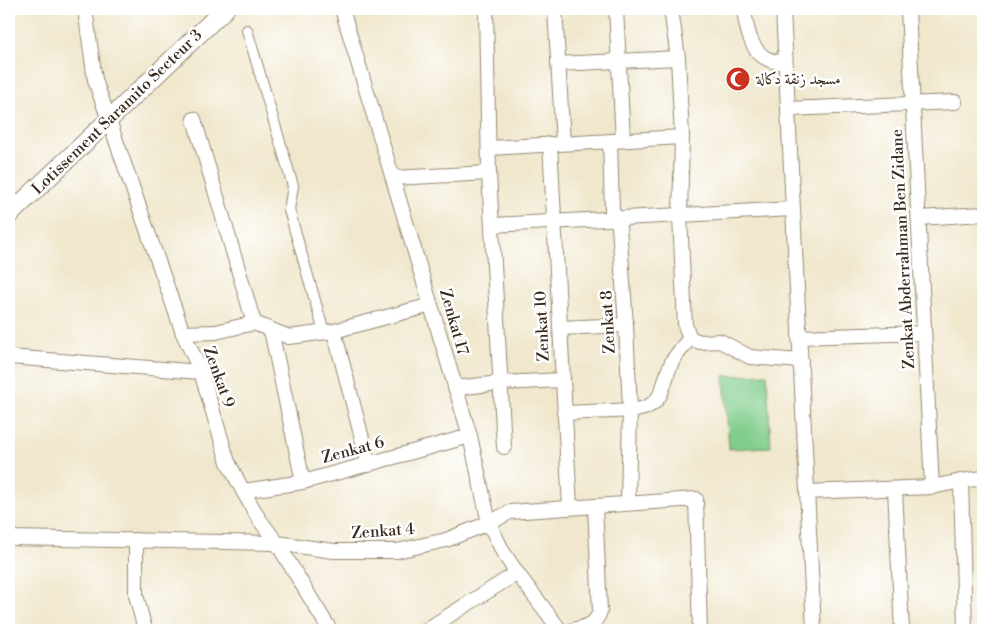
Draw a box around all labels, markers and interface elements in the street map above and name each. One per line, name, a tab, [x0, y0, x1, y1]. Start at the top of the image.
street label: Lotissement Saramito Secteur 3	[28, 25, 207, 199]
mosque icon: مسجد زنقة دكالة	[725, 66, 751, 92]
place label: مسجد زنقة دكالة	[755, 69, 841, 89]
street label: Zenkat Abderrahman Ben Zidane	[887, 129, 919, 369]
street label: Zenkat 17	[435, 287, 473, 357]
street label: Zenkat 8	[596, 289, 620, 354]
street label: Zenkat 10	[530, 290, 554, 362]
street label: Zenkat 9	[199, 344, 239, 411]
street label: Zenkat 6	[320, 432, 387, 468]
street label: Zenkat 4	[351, 519, 416, 543]

